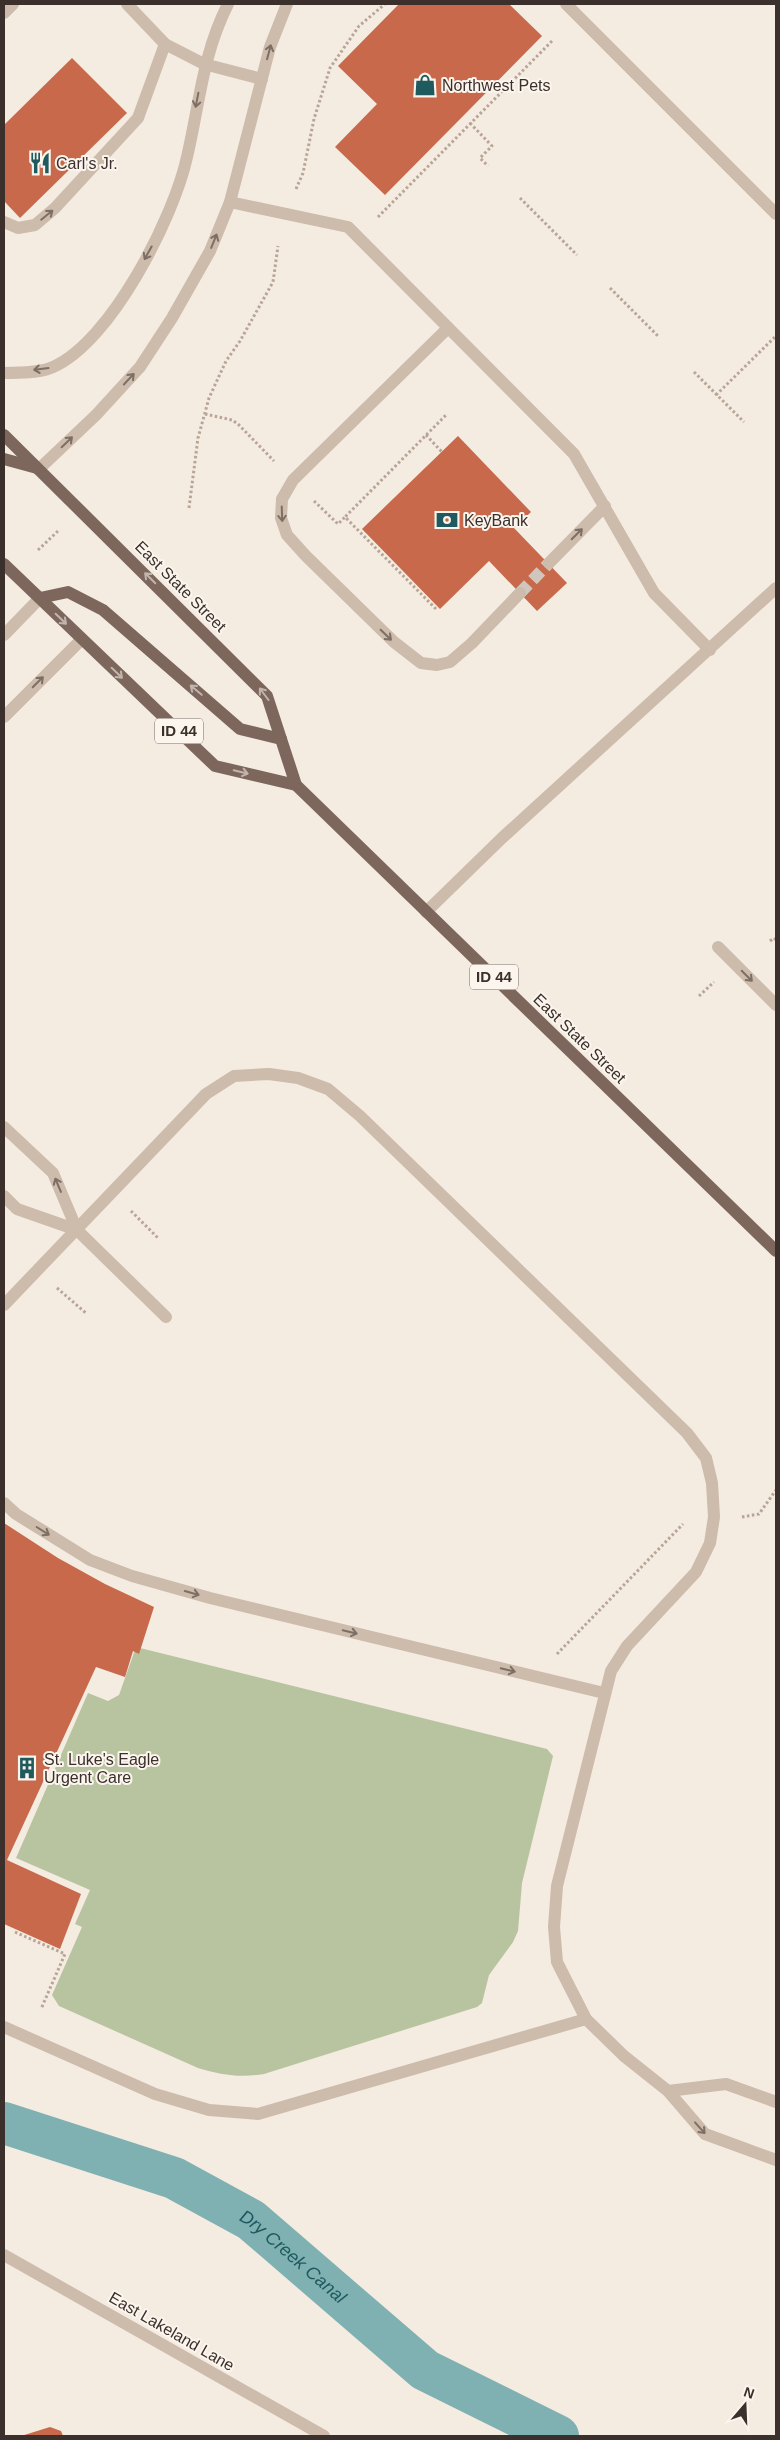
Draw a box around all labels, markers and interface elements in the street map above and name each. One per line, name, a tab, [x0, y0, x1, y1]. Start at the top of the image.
one-way arrow	[265, 44, 275, 60]
shop icon: Northwest Pets	[412, 72, 438, 98]
place label: Northwest Pets	[442, 77, 550, 94]
one-way arrow	[192, 91, 201, 107]
restaurant icon: Carl's Jr.	[27, 150, 53, 176]
place label: Carl's Jr.	[56, 155, 118, 172]
one-way arrow	[40, 209, 53, 220]
one-way arrow	[210, 234, 219, 249]
one-way arrow	[143, 246, 153, 260]
one-way arrow	[34, 364, 50, 374]
one-way arrow	[123, 372, 135, 385]
one-way arrow	[61, 436, 74, 448]
one-way arrow	[277, 505, 287, 521]
bank icon: KeyBank	[434, 507, 460, 533]
place label: KeyBank	[464, 512, 529, 529]
one-way arrow	[570, 529, 582, 541]
street label: East State Street	[132, 538, 230, 636]
one-way arrow	[144, 572, 156, 585]
one-way arrow	[54, 612, 66, 624]
one-way arrow	[379, 628, 391, 640]
one-way arrow	[111, 666, 123, 678]
one-way arrow	[32, 676, 44, 689]
one-way arrow	[190, 684, 203, 695]
one-way arrow	[259, 687, 269, 701]
road number: ID 44	[155, 718, 203, 744]
one-way arrow	[233, 768, 249, 777]
road number: ID 44	[470, 964, 518, 990]
one-way arrow	[741, 970, 753, 982]
street label: East State Street	[530, 990, 629, 1087]
one-way arrow	[53, 1178, 63, 1193]
one-way arrow	[36, 1526, 50, 1536]
one-way arrow	[184, 1589, 200, 1598]
one-way arrow	[341, 1628, 357, 1637]
one-way arrow	[500, 1666, 516, 1675]
place label: St. Luke's Eagle Urgent Care	[44, 1751, 159, 1786]
building icon: St. Luke's Eagle Urgent Care	[14, 1755, 40, 1781]
one-way arrow	[694, 2122, 705, 2135]
water label: Dry Creek Canal	[237, 2206, 351, 2308]
street label: East Lakeland Lane	[106, 2289, 237, 2374]
north arrow	[720, 2380, 770, 2430]
text: N	[742, 2383, 757, 2402]

